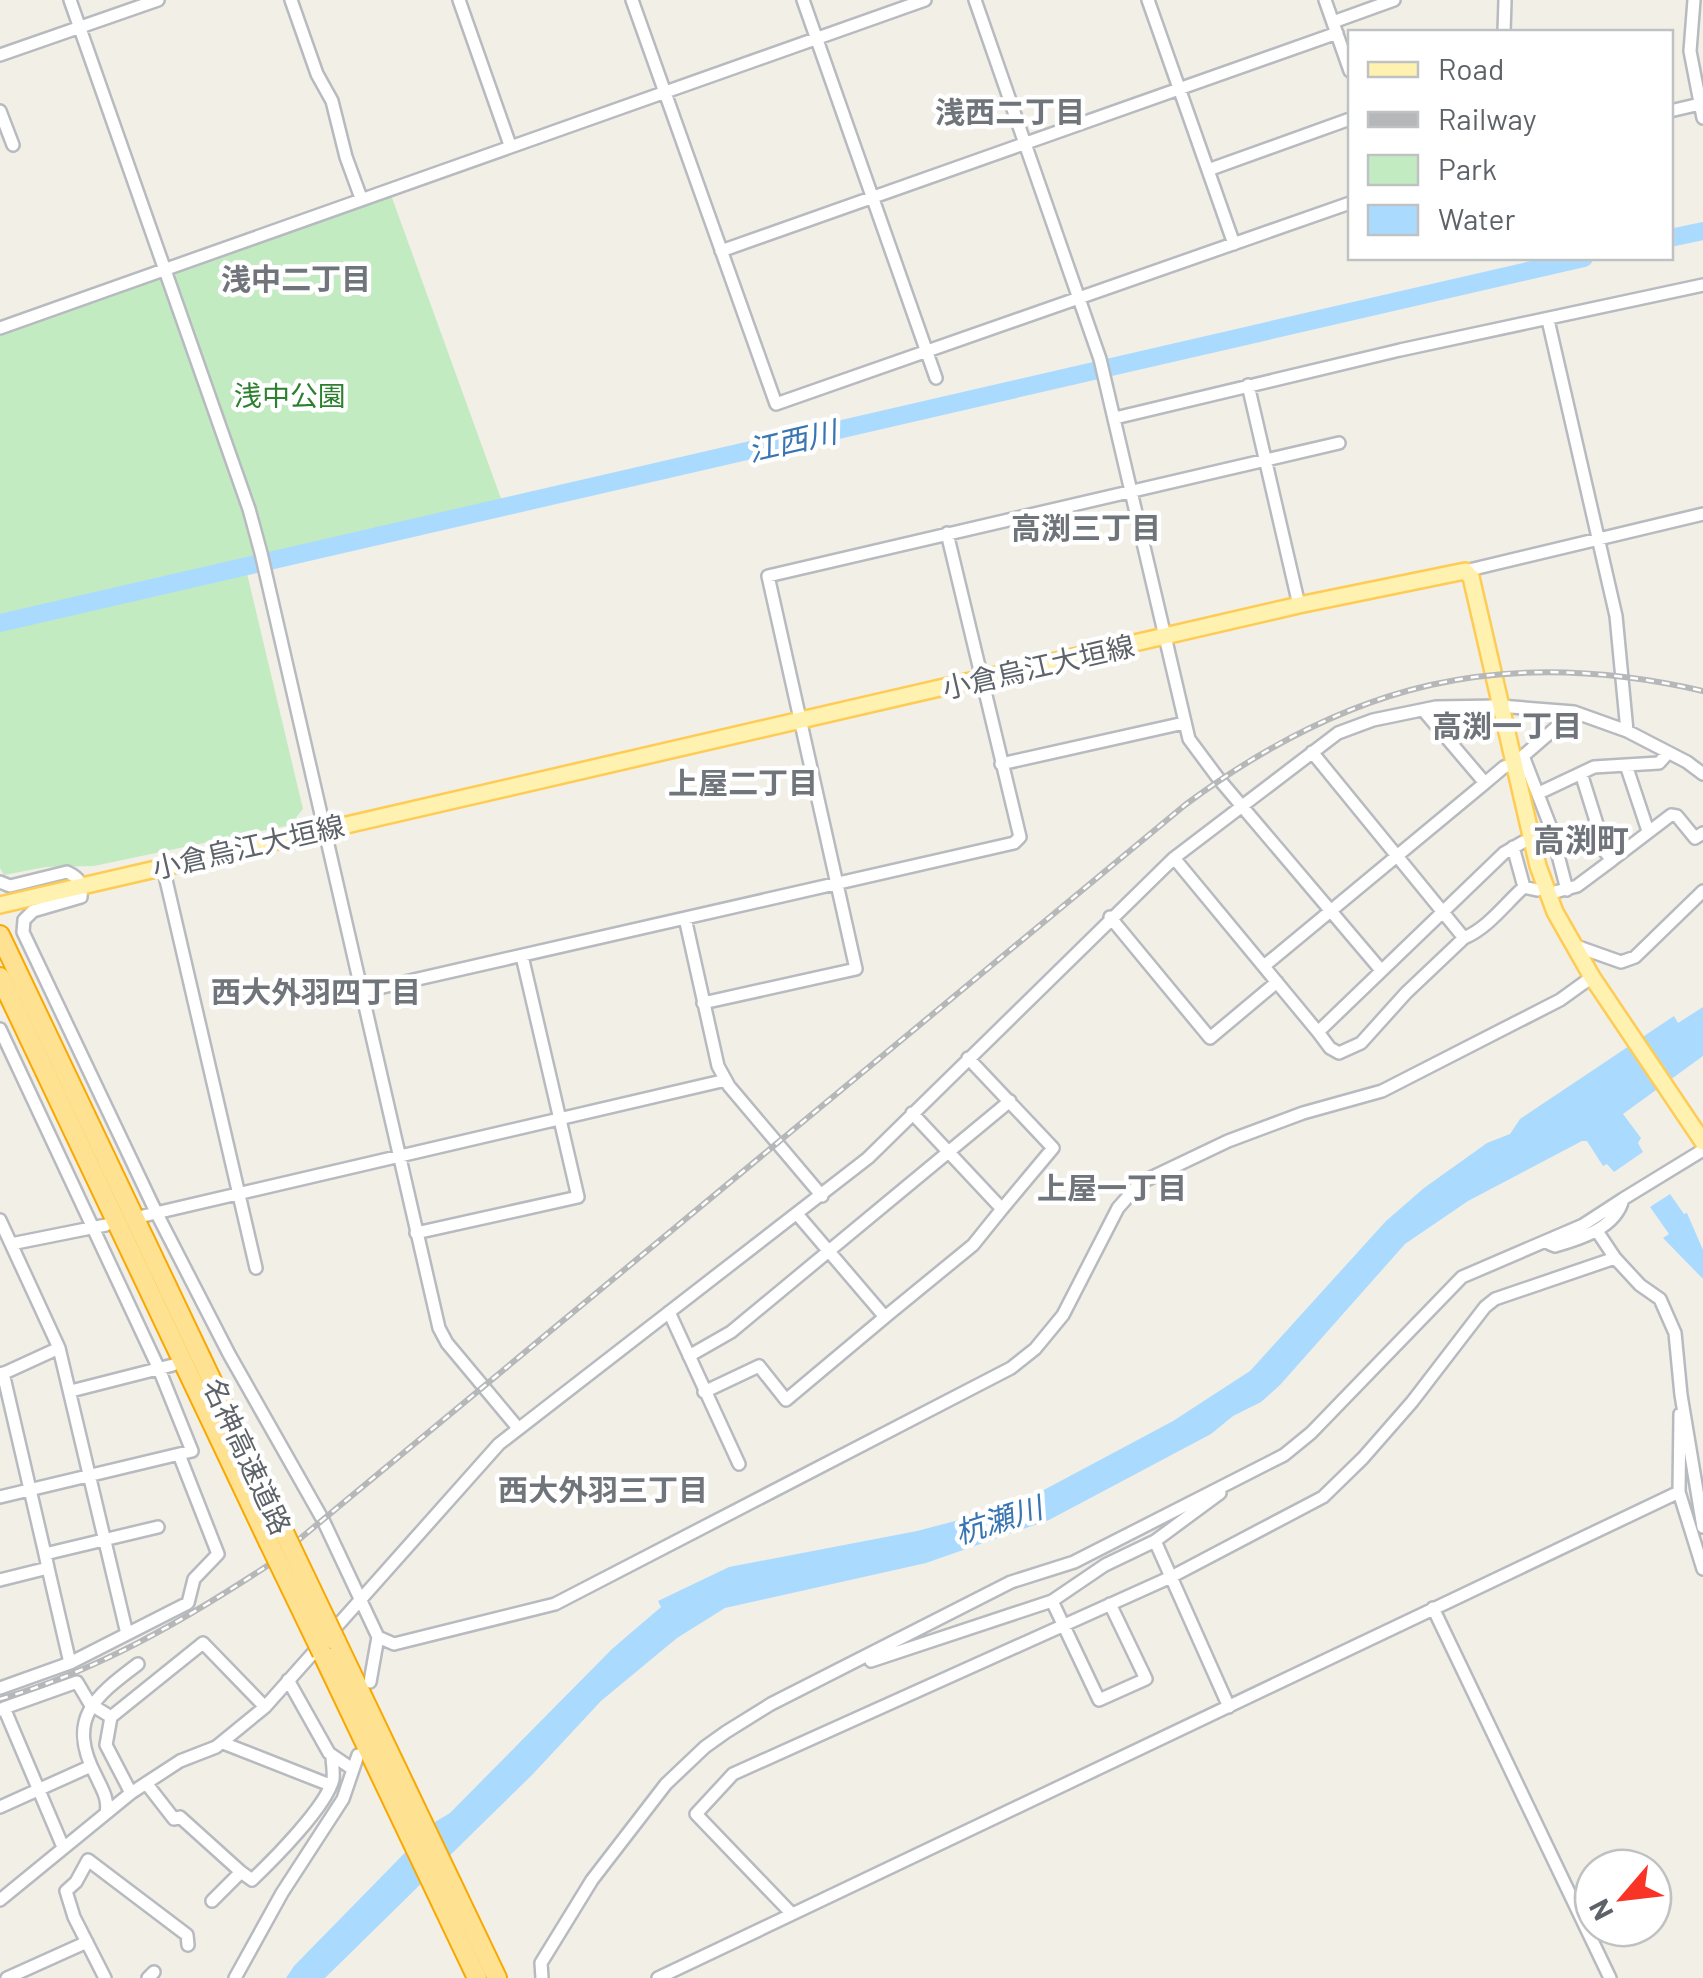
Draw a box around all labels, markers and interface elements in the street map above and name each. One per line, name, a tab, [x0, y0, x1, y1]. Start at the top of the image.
legend	[1348, 30, 1673, 260]
text: Road	[1438, 50, 1504, 86]
district label: 浅西二丁目	[935, 93, 1085, 129]
text: Railway	[1438, 100, 1537, 136]
text: Park	[1438, 150, 1497, 186]
text: Water	[1438, 200, 1516, 236]
district label: 浅中二丁目	[221, 260, 371, 296]
park label: 浅中公園	[234, 378, 346, 412]
water label: 江西川	[744, 412, 843, 468]
district label: 高渕三丁目	[1011, 509, 1161, 545]
street label: 小倉烏江大垣線	[939, 627, 1137, 705]
district label: 高渕一丁目	[1432, 707, 1582, 743]
district label: 上屋二丁目	[668, 764, 818, 800]
street label: 小倉烏江大垣線	[149, 807, 347, 885]
district label: 高渕町	[1533, 820, 1629, 858]
district label: 西大外羽四丁目	[211, 973, 421, 1009]
district label: 上屋一丁目	[1037, 1169, 1187, 1205]
street label: 名神高速道路	[197, 1373, 299, 1539]
district label: 西大外羽三丁目	[498, 1471, 708, 1507]
water label: 杭瀬川	[950, 1487, 1049, 1550]
north arrow	[1573, 1848, 1673, 1948]
text: N	[1581, 1894, 1619, 1926]

